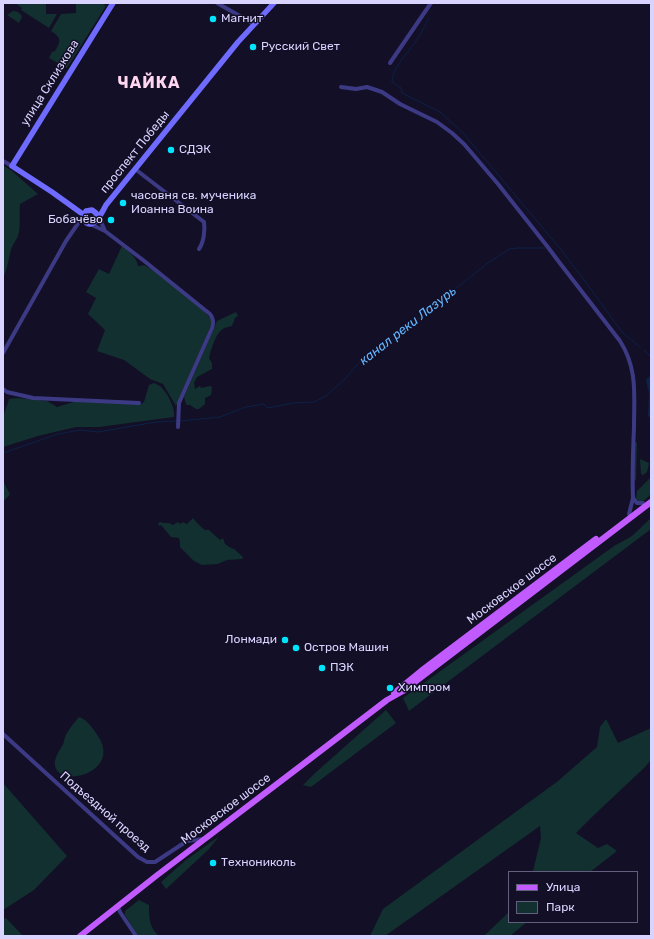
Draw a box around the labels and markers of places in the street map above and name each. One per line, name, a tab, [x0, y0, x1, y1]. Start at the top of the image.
place label: Магнит	[221, 12, 263, 26]
marker: Магнит	[208, 14, 218, 24]
place label: Русский Свет	[261, 40, 340, 54]
marker: Русский Свет	[248, 42, 258, 52]
place label: СДЭК	[179, 143, 211, 157]
marker: СДЭК	[166, 145, 176, 155]
place label: часовня св. мученика Иоанна Воина	[131, 189, 256, 217]
marker: часовня св. мученика Иоанна Воина	[118, 198, 128, 208]
place label: Бобачёво	[48, 213, 103, 227]
marker: Бобачёво	[106, 215, 116, 225]
place label: Лонмади	[225, 633, 277, 647]
marker: Лонмади	[280, 635, 290, 645]
place label: Остров Машин	[304, 641, 389, 655]
marker: Остров Машин	[291, 643, 301, 653]
place label: ПЭК	[330, 661, 354, 675]
marker: ПЭК	[317, 663, 327, 673]
place label: Химпром	[398, 681, 450, 695]
marker: Химпром	[385, 683, 395, 693]
place label: Технониколь	[221, 856, 296, 870]
marker: Технониколь	[208, 858, 218, 868]

